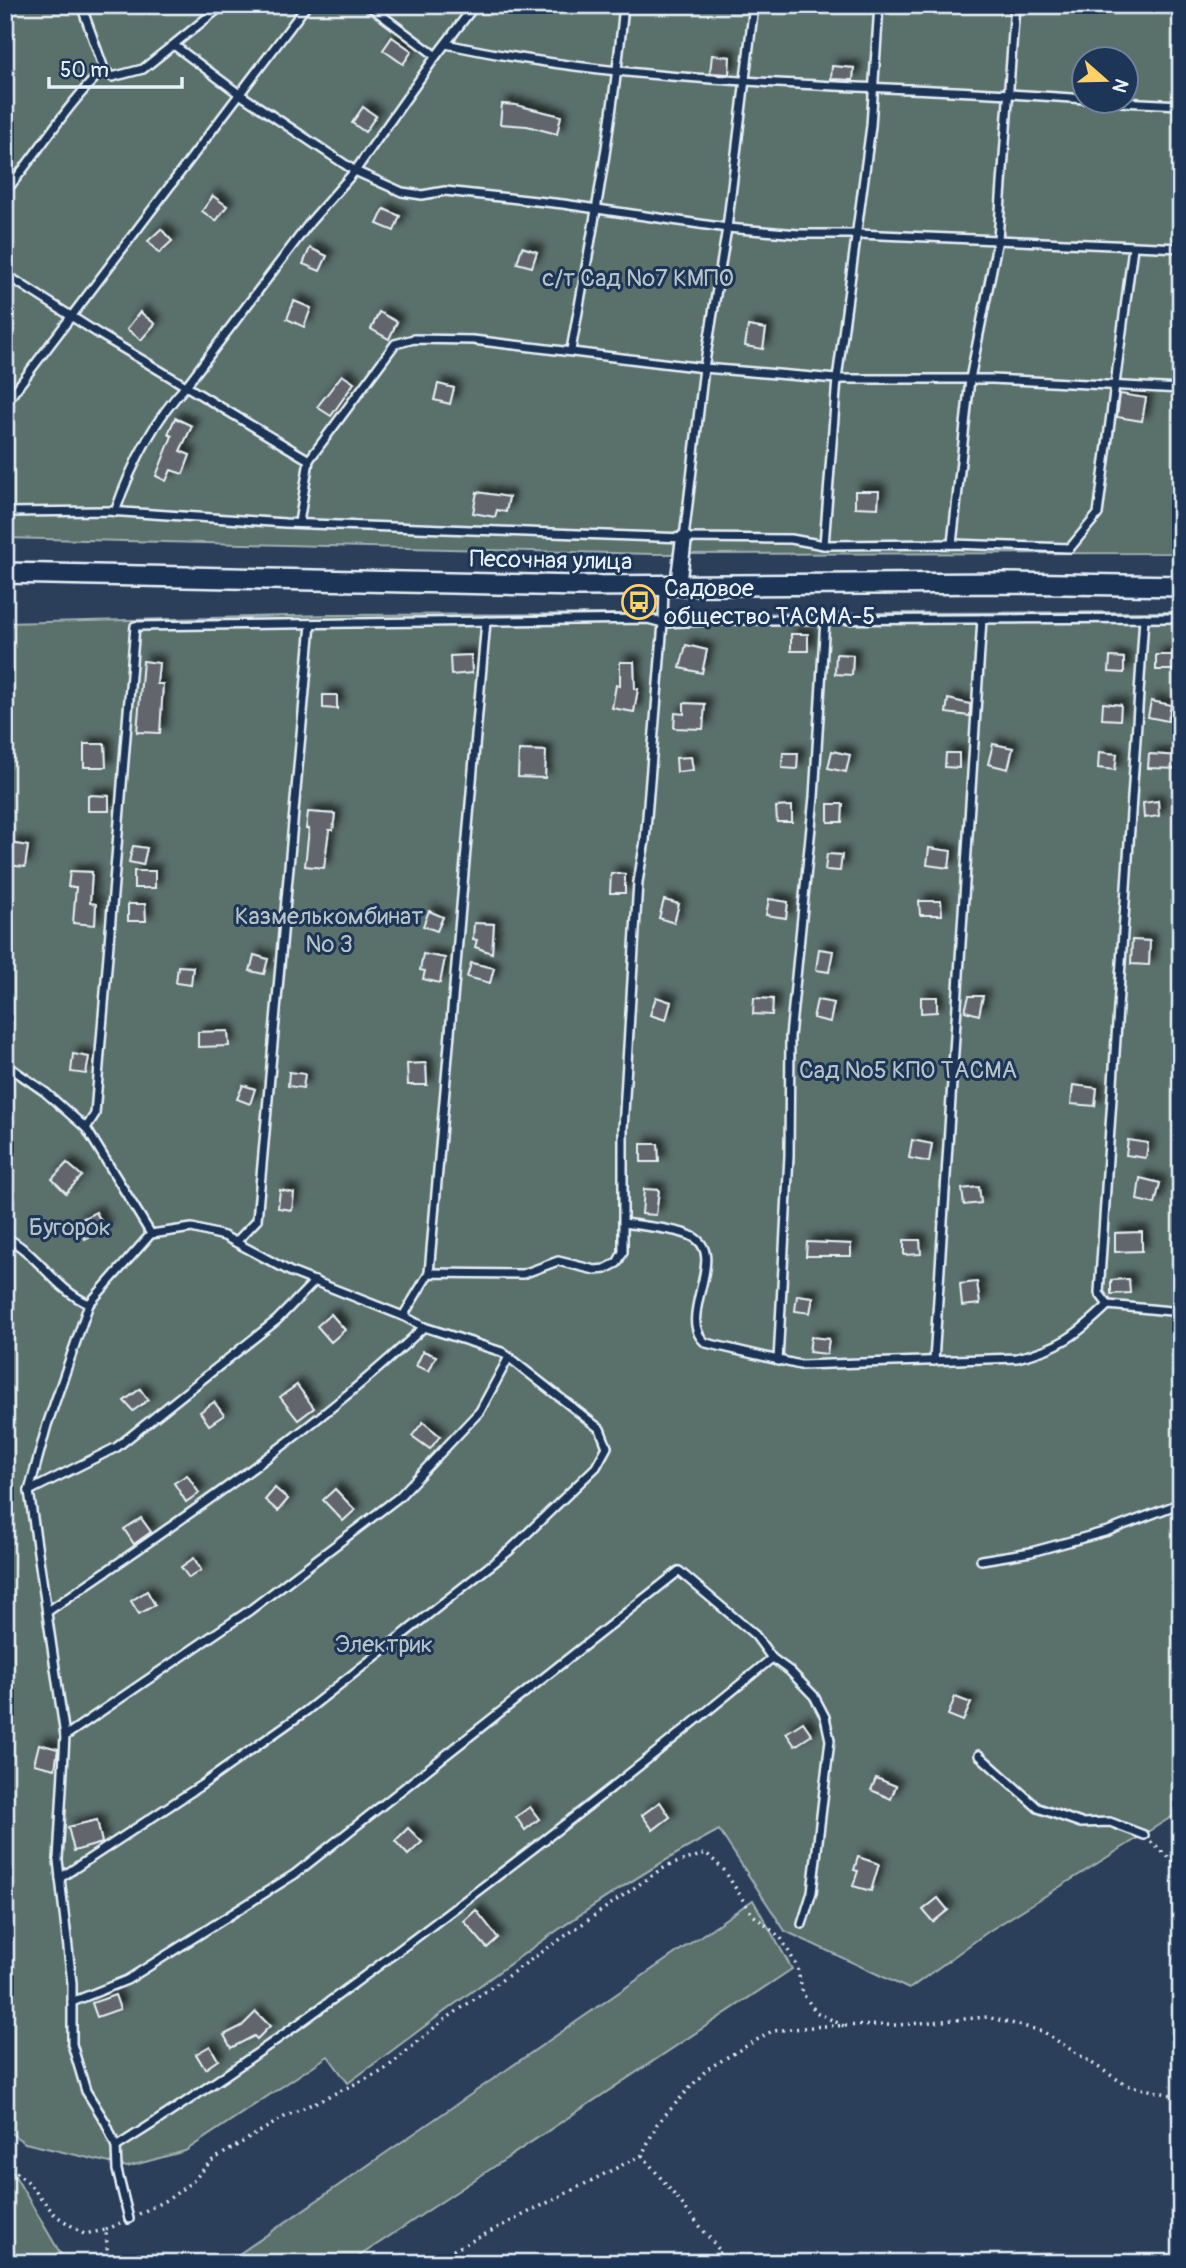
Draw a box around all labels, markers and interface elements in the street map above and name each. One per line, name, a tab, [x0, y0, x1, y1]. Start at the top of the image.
scale bar	[49, 46, 182, 90]
north arrow	[1070, 46, 1140, 116]
text: 50 m	[60, 57, 109, 84]
text: N	[1107, 75, 1134, 96]
park label: с/т Сад №7 КМПО	[542, 264, 734, 293]
street label: Песочная улица	[469, 545, 633, 576]
place label: Садовое общество ТАСМА-5	[664, 574, 875, 631]
bus stop icon: Садовое общество ТАСМА-5	[620, 583, 658, 621]
park label: Казмелькомбинат № 3	[235, 902, 423, 959]
park label: Сад №5 КПО ТАСМА	[799, 1056, 1017, 1085]
park label: Бугорок	[29, 1213, 111, 1242]
park label: Электрик	[335, 1630, 433, 1659]

